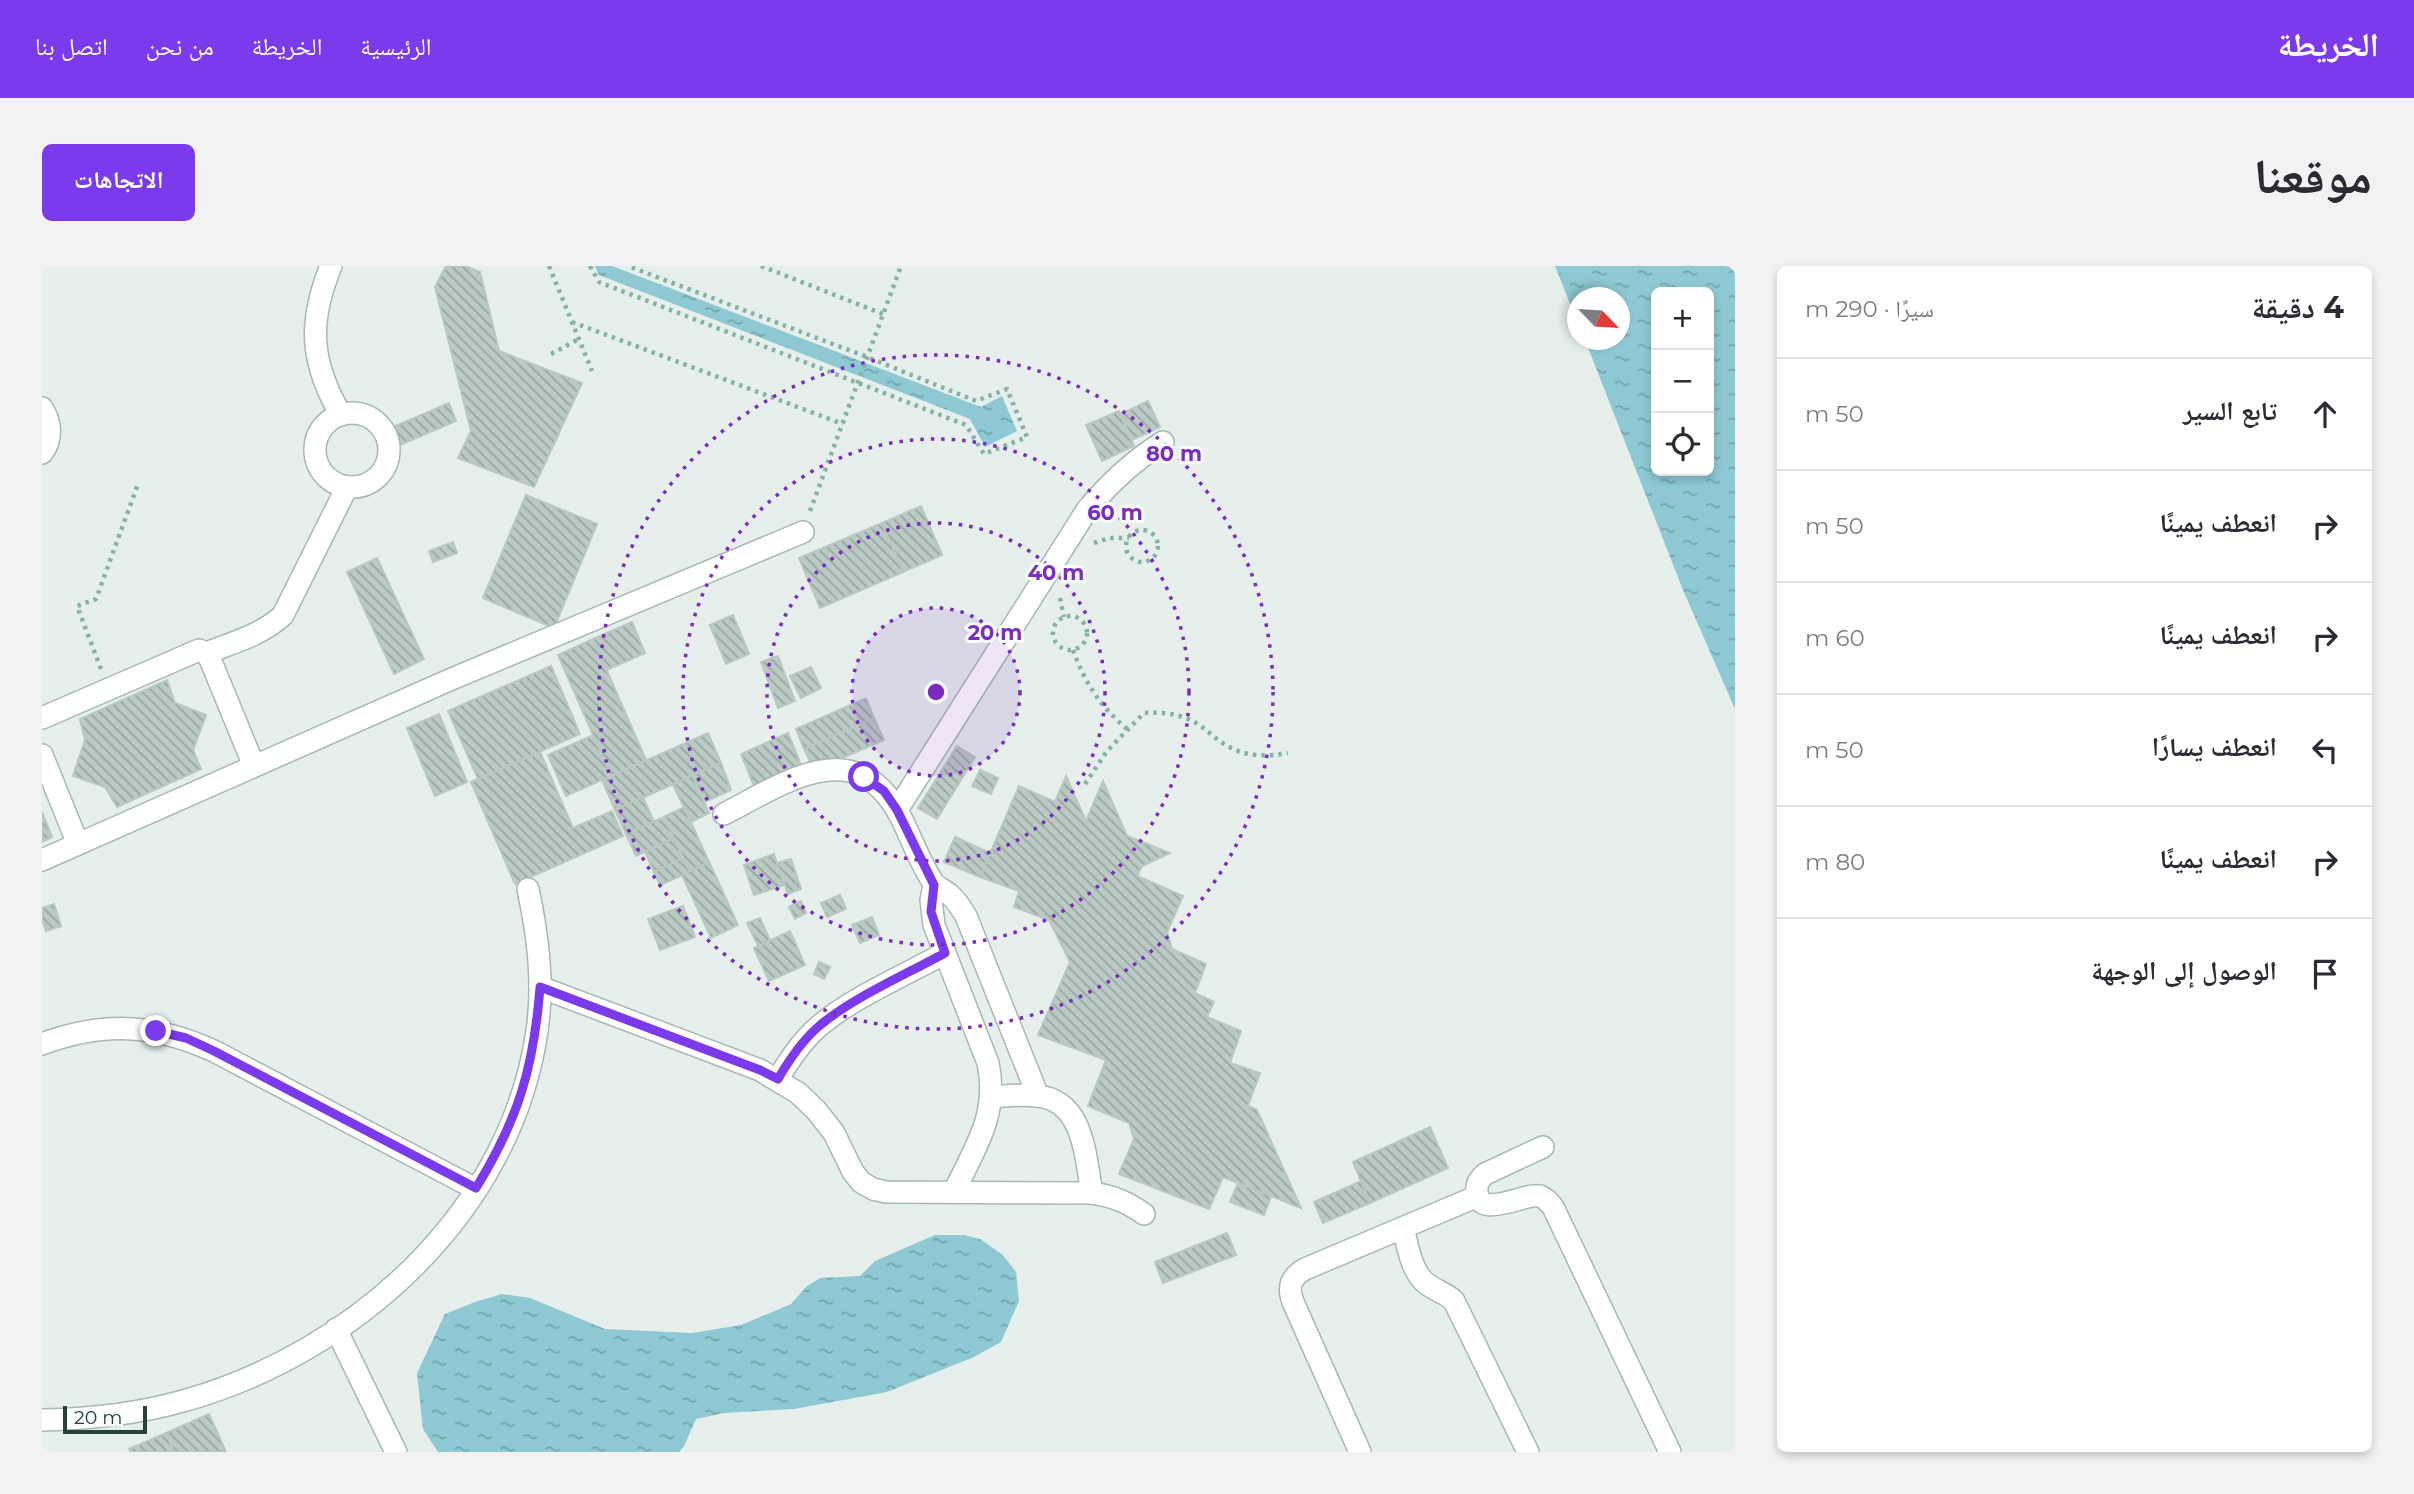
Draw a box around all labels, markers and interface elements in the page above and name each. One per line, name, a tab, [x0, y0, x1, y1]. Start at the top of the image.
text: الخريطة	[2278, 24, 2379, 64]
text: اتصل بنا	[35, 32, 108, 61]
text: من نحن	[146, 32, 214, 61]
text: الخريطة	[252, 32, 322, 61]
text: الرئيسية	[360, 32, 431, 61]
button: الاتجاهات	[42, 144, 195, 221]
text: موقعنا	[2254, 146, 2372, 205]
north arrow	[1567, 287, 1630, 350]
map controls	[1651, 287, 1714, 476]
button: +	[1651, 287, 1714, 350]
text: 4 دقيقة	[2252, 289, 2344, 326]
text: سيرًا · 290 m	[1805, 295, 1934, 323]
button: −	[1651, 350, 1714, 413]
text: تابع السير	[2183, 395, 2277, 427]
icon: ahead	[2306, 395, 2344, 433]
text: 50 m	[1805, 400, 1864, 428]
button: locate	[1651, 413, 1714, 476]
text: 80 m	[1146, 441, 1202, 466]
text: 60 m	[1087, 500, 1143, 525]
text: انعطف يمينًا	[2159, 507, 2277, 539]
icon: right	[2306, 507, 2344, 545]
text: 50 m	[1805, 512, 1864, 540]
text: 40 m	[1028, 560, 1084, 585]
text: انعطف يمينًا	[2159, 619, 2277, 651]
icon: right	[2306, 619, 2344, 657]
text: 20 m	[968, 620, 1022, 645]
text: 60 m	[1805, 624, 1865, 652]
centre of rings	[924, 680, 948, 704]
text: انعطف يسارًا	[2152, 731, 2277, 763]
icon: left	[2306, 731, 2344, 769]
text: 50 m	[1805, 736, 1864, 764]
route start	[848, 761, 879, 792]
text: انعطف يمينًا	[2159, 843, 2277, 875]
icon: right	[2306, 843, 2344, 881]
text: 80 m	[1805, 848, 1865, 876]
text: الوصول إلى الوجهة	[2091, 955, 2277, 987]
icon: arrive	[2306, 955, 2344, 993]
route end	[140, 1015, 171, 1046]
scale bar	[63, 1403, 147, 1435]
text: 20 m	[74, 1406, 122, 1429]

